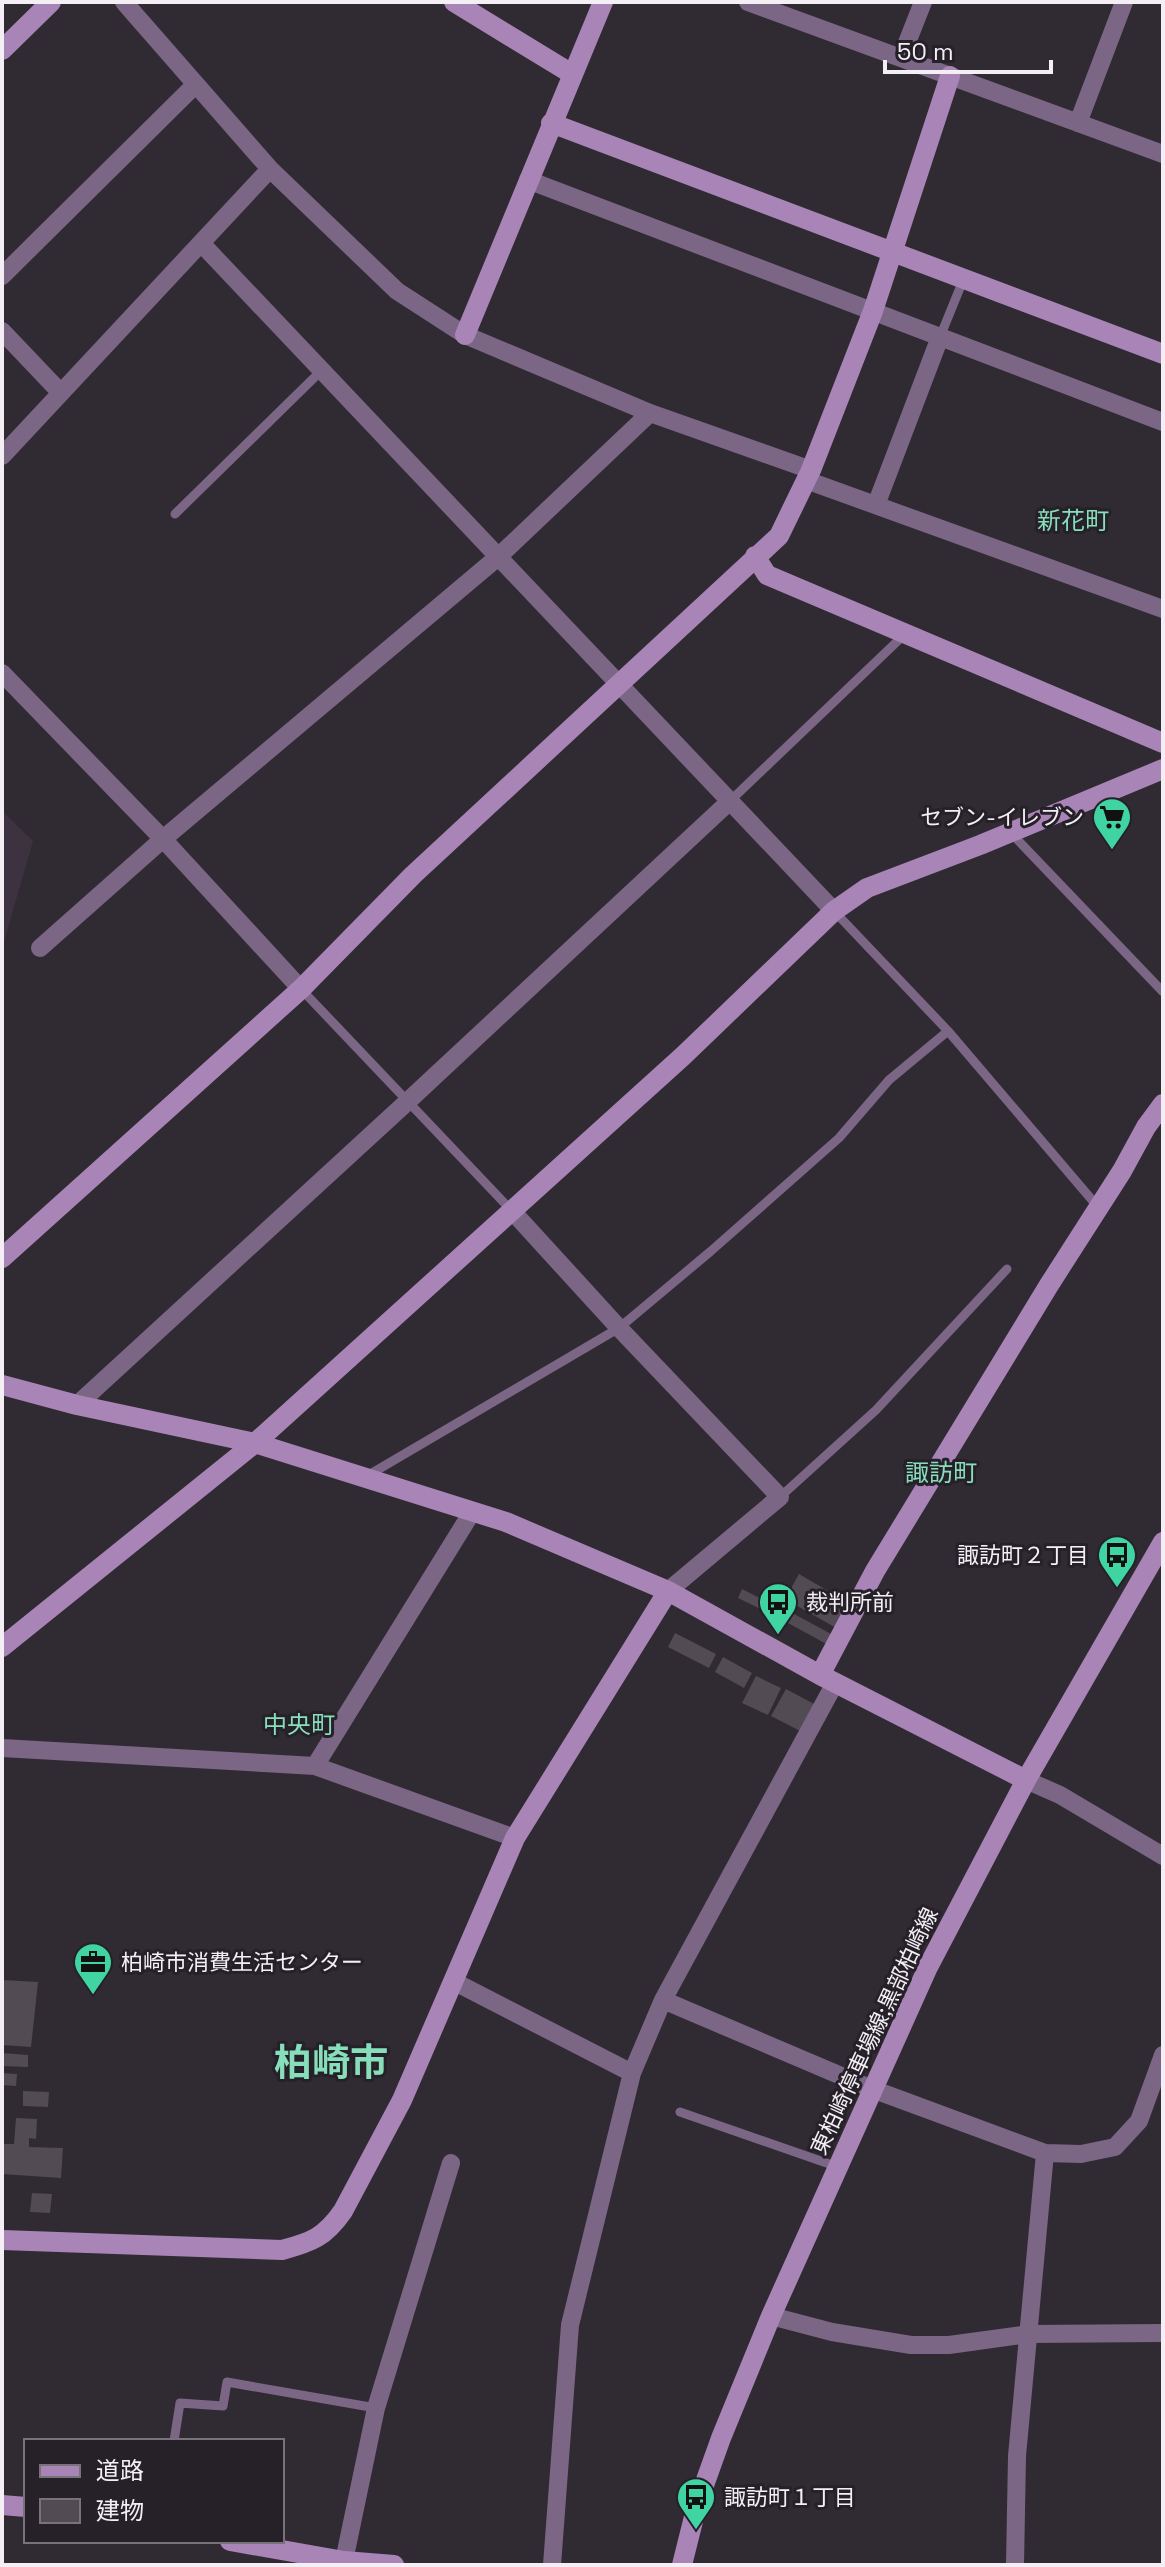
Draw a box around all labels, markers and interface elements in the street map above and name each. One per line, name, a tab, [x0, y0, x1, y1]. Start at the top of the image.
scale bar	[885, 24, 1051, 74]
text: 50 m	[897, 36, 954, 67]
district label: 新花町	[1037, 505, 1109, 536]
supermarket icon: セブン-イレブン	[1091, 796, 1133, 851]
place label: セブン-イレブン	[920, 803, 1084, 831]
district label: 諏訪町	[905, 1457, 977, 1488]
bus stop icon: 諏訪町２丁目	[1096, 1534, 1138, 1589]
place label: 諏訪町２丁目	[957, 1541, 1089, 1569]
bus stop icon: 裁判所前	[757, 1581, 799, 1636]
place label: 裁判所前	[806, 1588, 894, 1616]
district label: 中央町	[263, 1709, 335, 1740]
street label: 東柏崎停車場線;黒部柏崎線	[804, 1903, 944, 2159]
office icon: 柏崎市消費生活センター	[72, 1941, 114, 1996]
place label: 柏崎市消費生活センター	[121, 1948, 363, 1976]
district label: 柏崎市	[274, 2039, 388, 2087]
legend	[24, 2439, 284, 2543]
text: 道路	[96, 2455, 144, 2486]
bus stop icon: 諏訪町１丁目	[675, 2476, 717, 2531]
place label: 諏訪町１丁目	[724, 2483, 856, 2511]
text: 建物	[96, 2495, 144, 2526]

